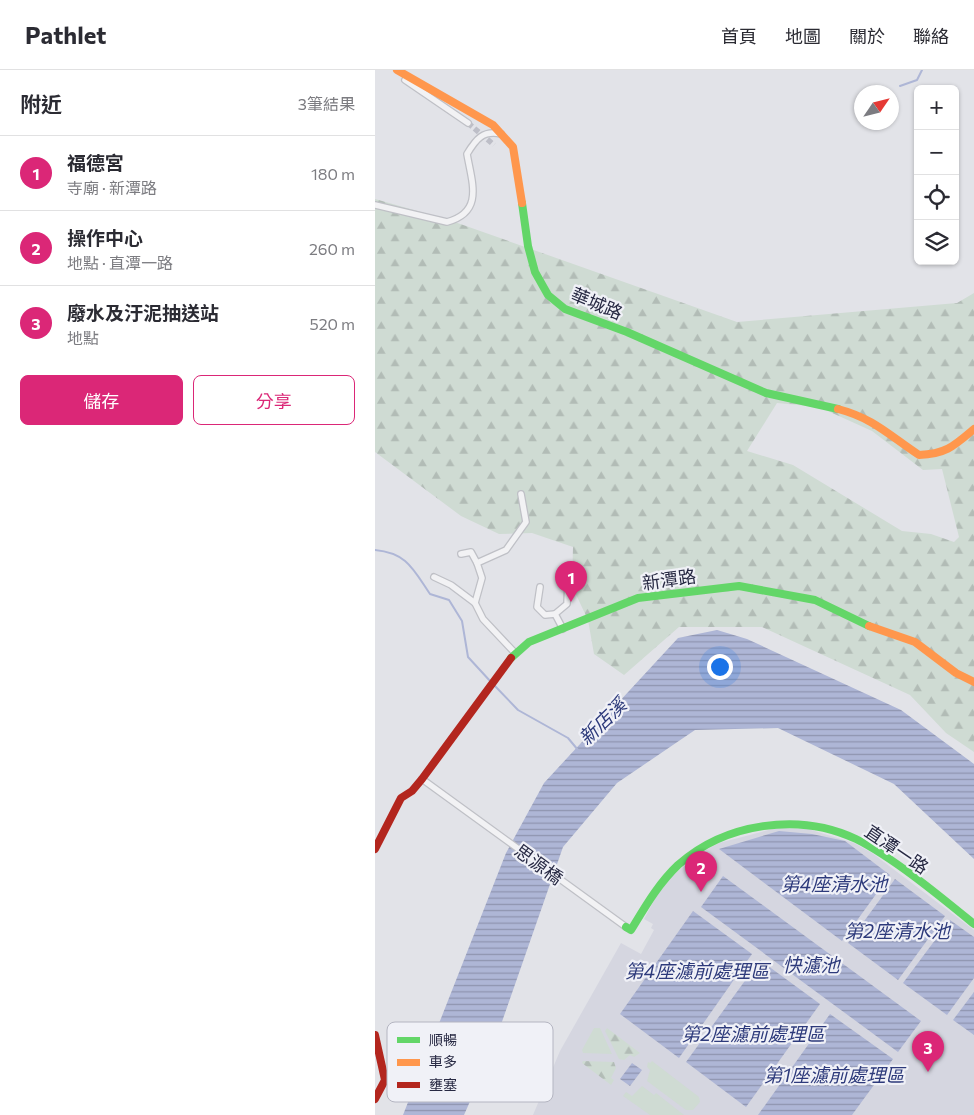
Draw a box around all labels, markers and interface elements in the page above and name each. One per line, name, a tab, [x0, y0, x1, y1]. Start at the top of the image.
text: Pathlet	[25, 20, 106, 49]
text: 首頁	[721, 25, 757, 47]
text: 地圖	[785, 25, 821, 47]
text: 關於	[849, 25, 885, 47]
text: 聯絡	[913, 25, 949, 47]
north arrow	[854, 85, 899, 130]
map controls	[914, 85, 959, 265]
button: +	[914, 85, 959, 130]
text: 附近	[20, 91, 62, 116]
text: 3筆結果	[298, 94, 355, 113]
button: −	[914, 130, 959, 175]
text: 福德宮	[67, 151, 124, 174]
text: 1	[32, 164, 40, 183]
text: 180 m	[311, 164, 355, 183]
button: locate	[914, 175, 959, 220]
text: 寺廟 · 新潭路	[67, 178, 157, 197]
button: layers	[914, 220, 959, 265]
text: 操作中心	[67, 226, 143, 249]
text: 2	[31, 239, 41, 258]
text: 260 m	[309, 239, 355, 258]
text: 地點 · 直潭一路	[67, 253, 173, 272]
street label: 華城路	[568, 282, 626, 324]
text: 廢水及汙泥抽送站	[67, 301, 219, 324]
text: 3	[31, 314, 41, 333]
text: 520 m	[310, 314, 355, 333]
text: 地點	[67, 328, 99, 347]
button: 儲存	[20, 375, 183, 425]
button: 分享	[193, 375, 355, 425]
pin: 1	[555, 561, 587, 602]
street label: 新潭路	[641, 564, 697, 594]
your location	[707, 654, 733, 680]
water label: 新店溪	[574, 691, 633, 749]
street label: 直潭一路	[861, 820, 933, 878]
street label: 思源橋	[511, 839, 567, 889]
pin: 2	[685, 851, 717, 892]
water label: 第4座清水池	[781, 872, 889, 895]
water label: 第2座清水池	[844, 919, 952, 942]
water label: 快濾池	[782, 953, 841, 976]
water label: 第4座濾前處理區	[625, 959, 771, 982]
legend	[387, 1022, 553, 1102]
water label: 第2座濾前處理區	[681, 1022, 827, 1045]
text: 順暢	[429, 1031, 457, 1048]
pin: 3	[912, 1031, 944, 1072]
text: 車多	[429, 1053, 457, 1070]
water label: 第1座濾前處理區	[763, 1063, 907, 1086]
text: 壅塞	[429, 1076, 457, 1093]

